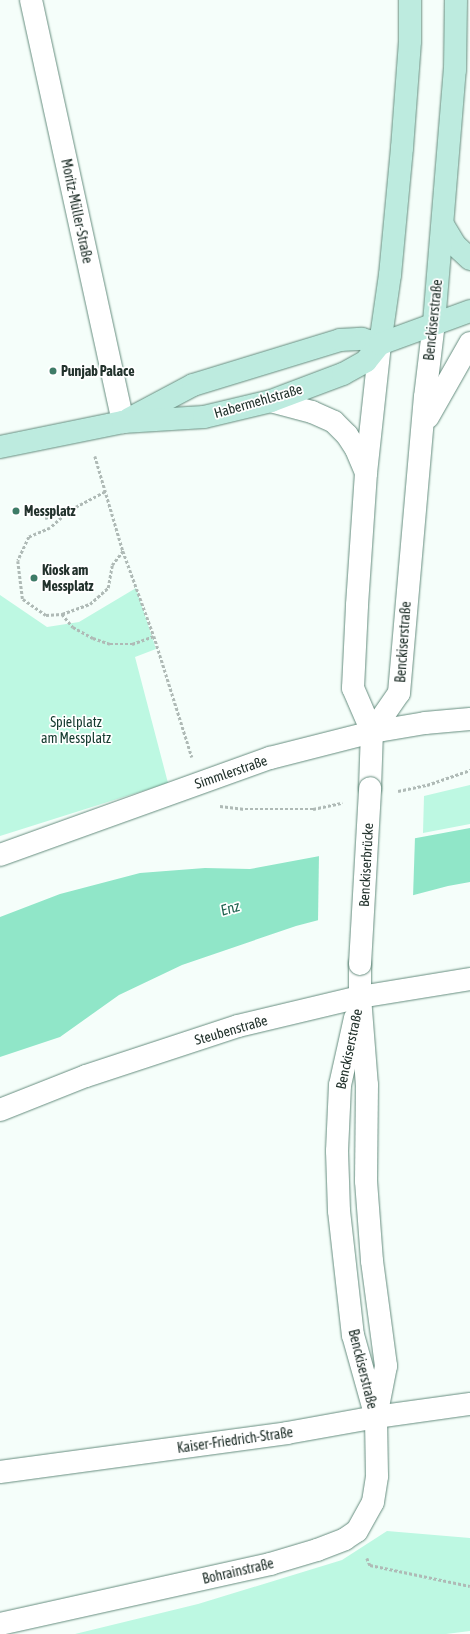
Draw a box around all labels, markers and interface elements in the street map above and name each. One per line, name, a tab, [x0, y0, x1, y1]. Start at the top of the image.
street label: Moritz-Müller-Straße	[58, 157, 96, 265]
street label: Benckiserstraße	[420, 279, 446, 361]
place label: Punjab Palace	[61, 363, 135, 379]
marker: Punjab Palace	[48, 366, 58, 376]
street label: Habermehlstraße	[212, 380, 304, 422]
place label: Messplatz	[24, 503, 76, 519]
marker: Messplatz	[11, 506, 21, 516]
place label: Kiosk am Messplatz	[42, 562, 94, 594]
marker: Kiosk am Messplatz	[29, 573, 39, 583]
street label: Benckiserstraße	[392, 601, 414, 683]
park label: Spielplatz am Messplatz	[41, 714, 111, 746]
street label: Simmlerstraße	[193, 752, 269, 792]
street label: Benckiserbrücke	[355, 822, 377, 908]
water label: Enz	[218, 897, 242, 919]
street label: Benckiserstraße	[332, 1007, 366, 1091]
street label: Steubenstraße	[193, 1012, 269, 1048]
street label: Benckiserstraße	[345, 1327, 381, 1411]
street label: Kaiser-Friedrich-Straße	[176, 1424, 294, 1456]
street label: Bohrainstraße	[201, 1555, 275, 1587]

